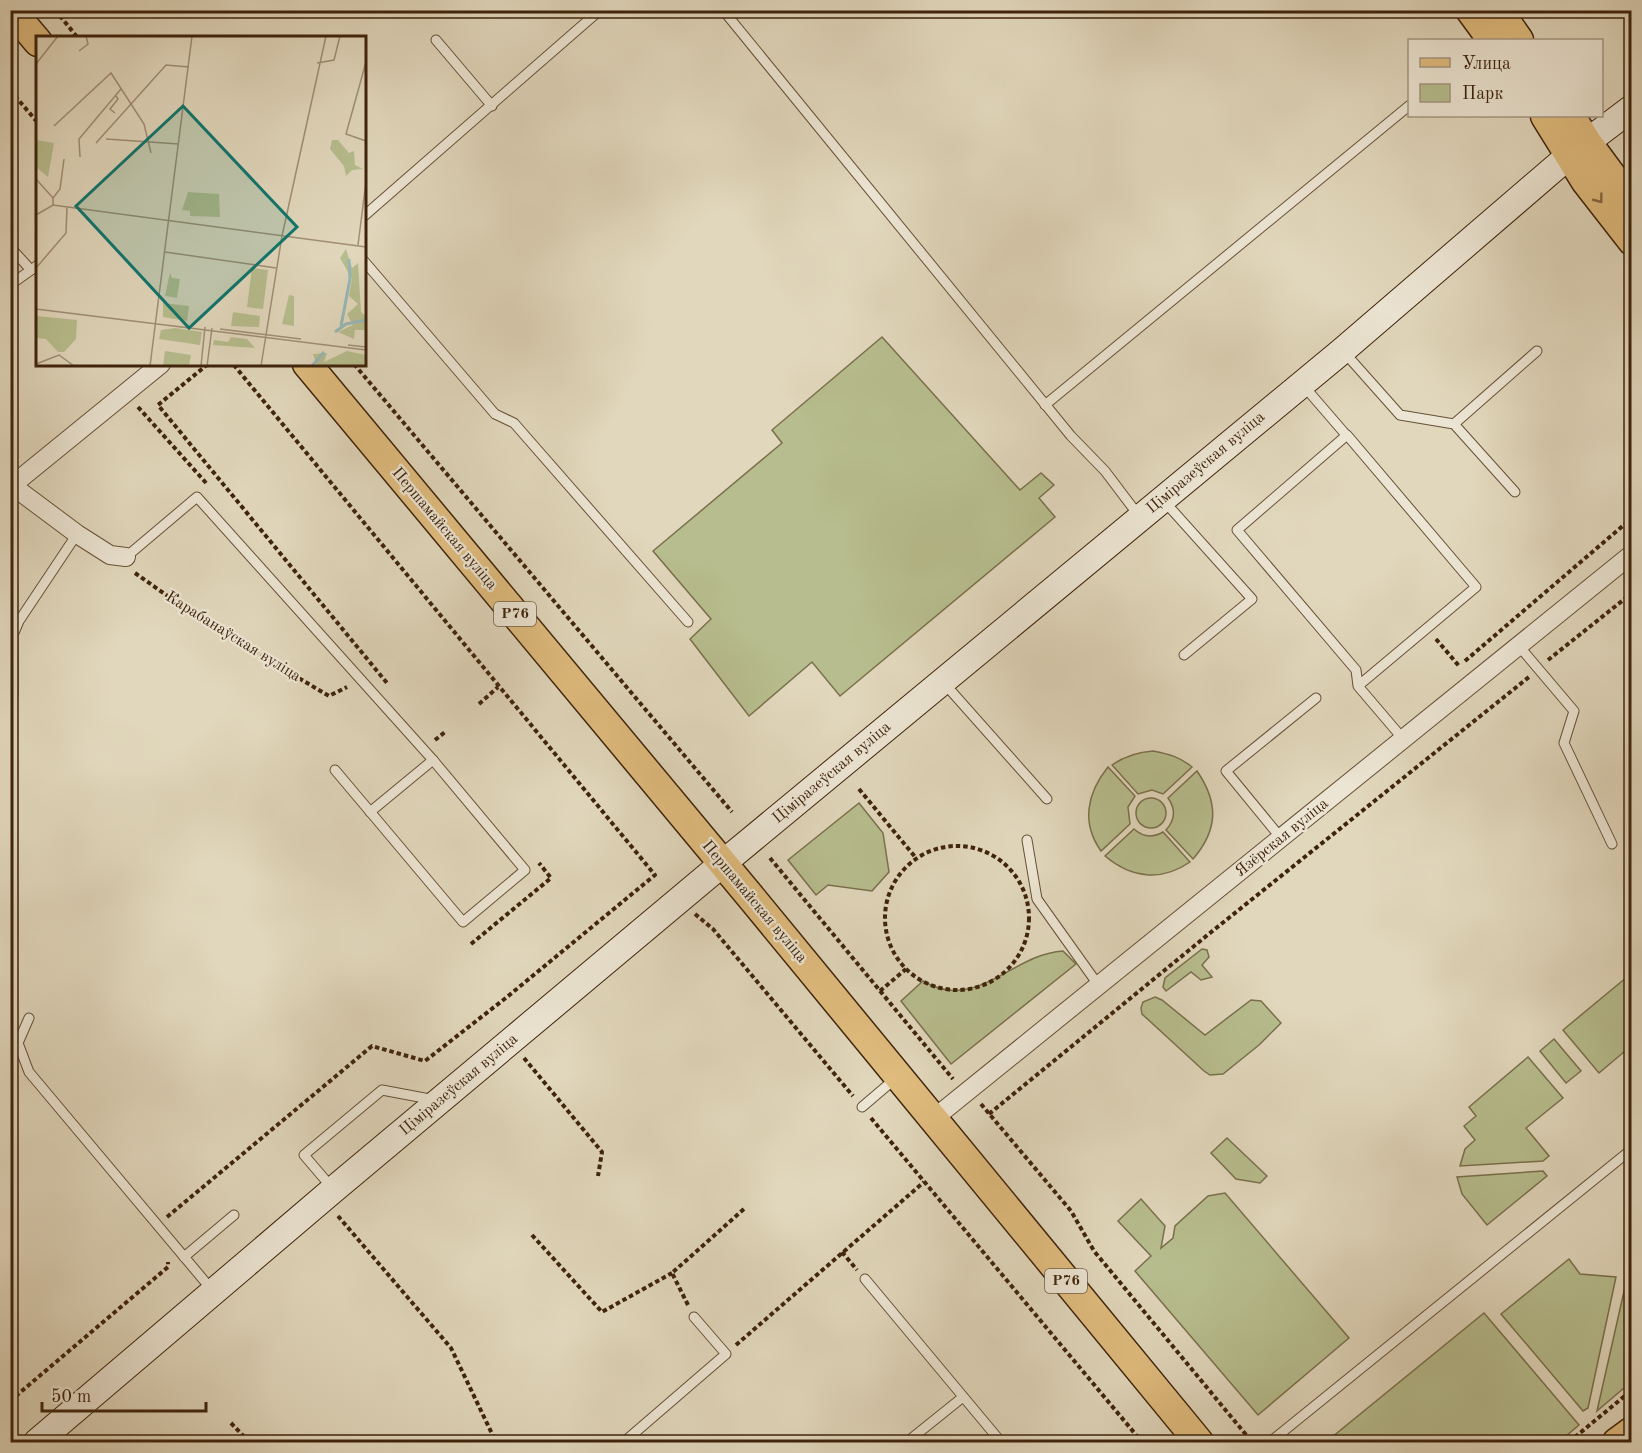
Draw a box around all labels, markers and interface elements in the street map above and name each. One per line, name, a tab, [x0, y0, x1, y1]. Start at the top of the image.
inset map	[36, 36, 366, 366]
legend	[1408, 39, 1603, 117]
text: Улица	[1462, 55, 1511, 73]
text: Парк	[1462, 85, 1503, 103]
one-way arrow	[1592, 192, 1603, 203]
street label: Ціміразеўская вуліца	[1144, 409, 1268, 517]
street label: Першамайская вуліца	[388, 465, 500, 593]
street label: Карабанаўская вуліца	[163, 589, 303, 685]
road number: Р76	[494, 602, 536, 626]
street label: Ціміразеўская вуліца	[770, 719, 894, 827]
street label: Язёрская вуліца	[1232, 796, 1332, 880]
street label: Першамайская вуліца	[698, 838, 810, 966]
street label: Ціміразеўская вуліца	[397, 1031, 521, 1139]
road number: Р76	[1045, 1269, 1087, 1293]
scale bar	[42, 1375, 206, 1413]
text: 50 m	[51, 1388, 91, 1406]

